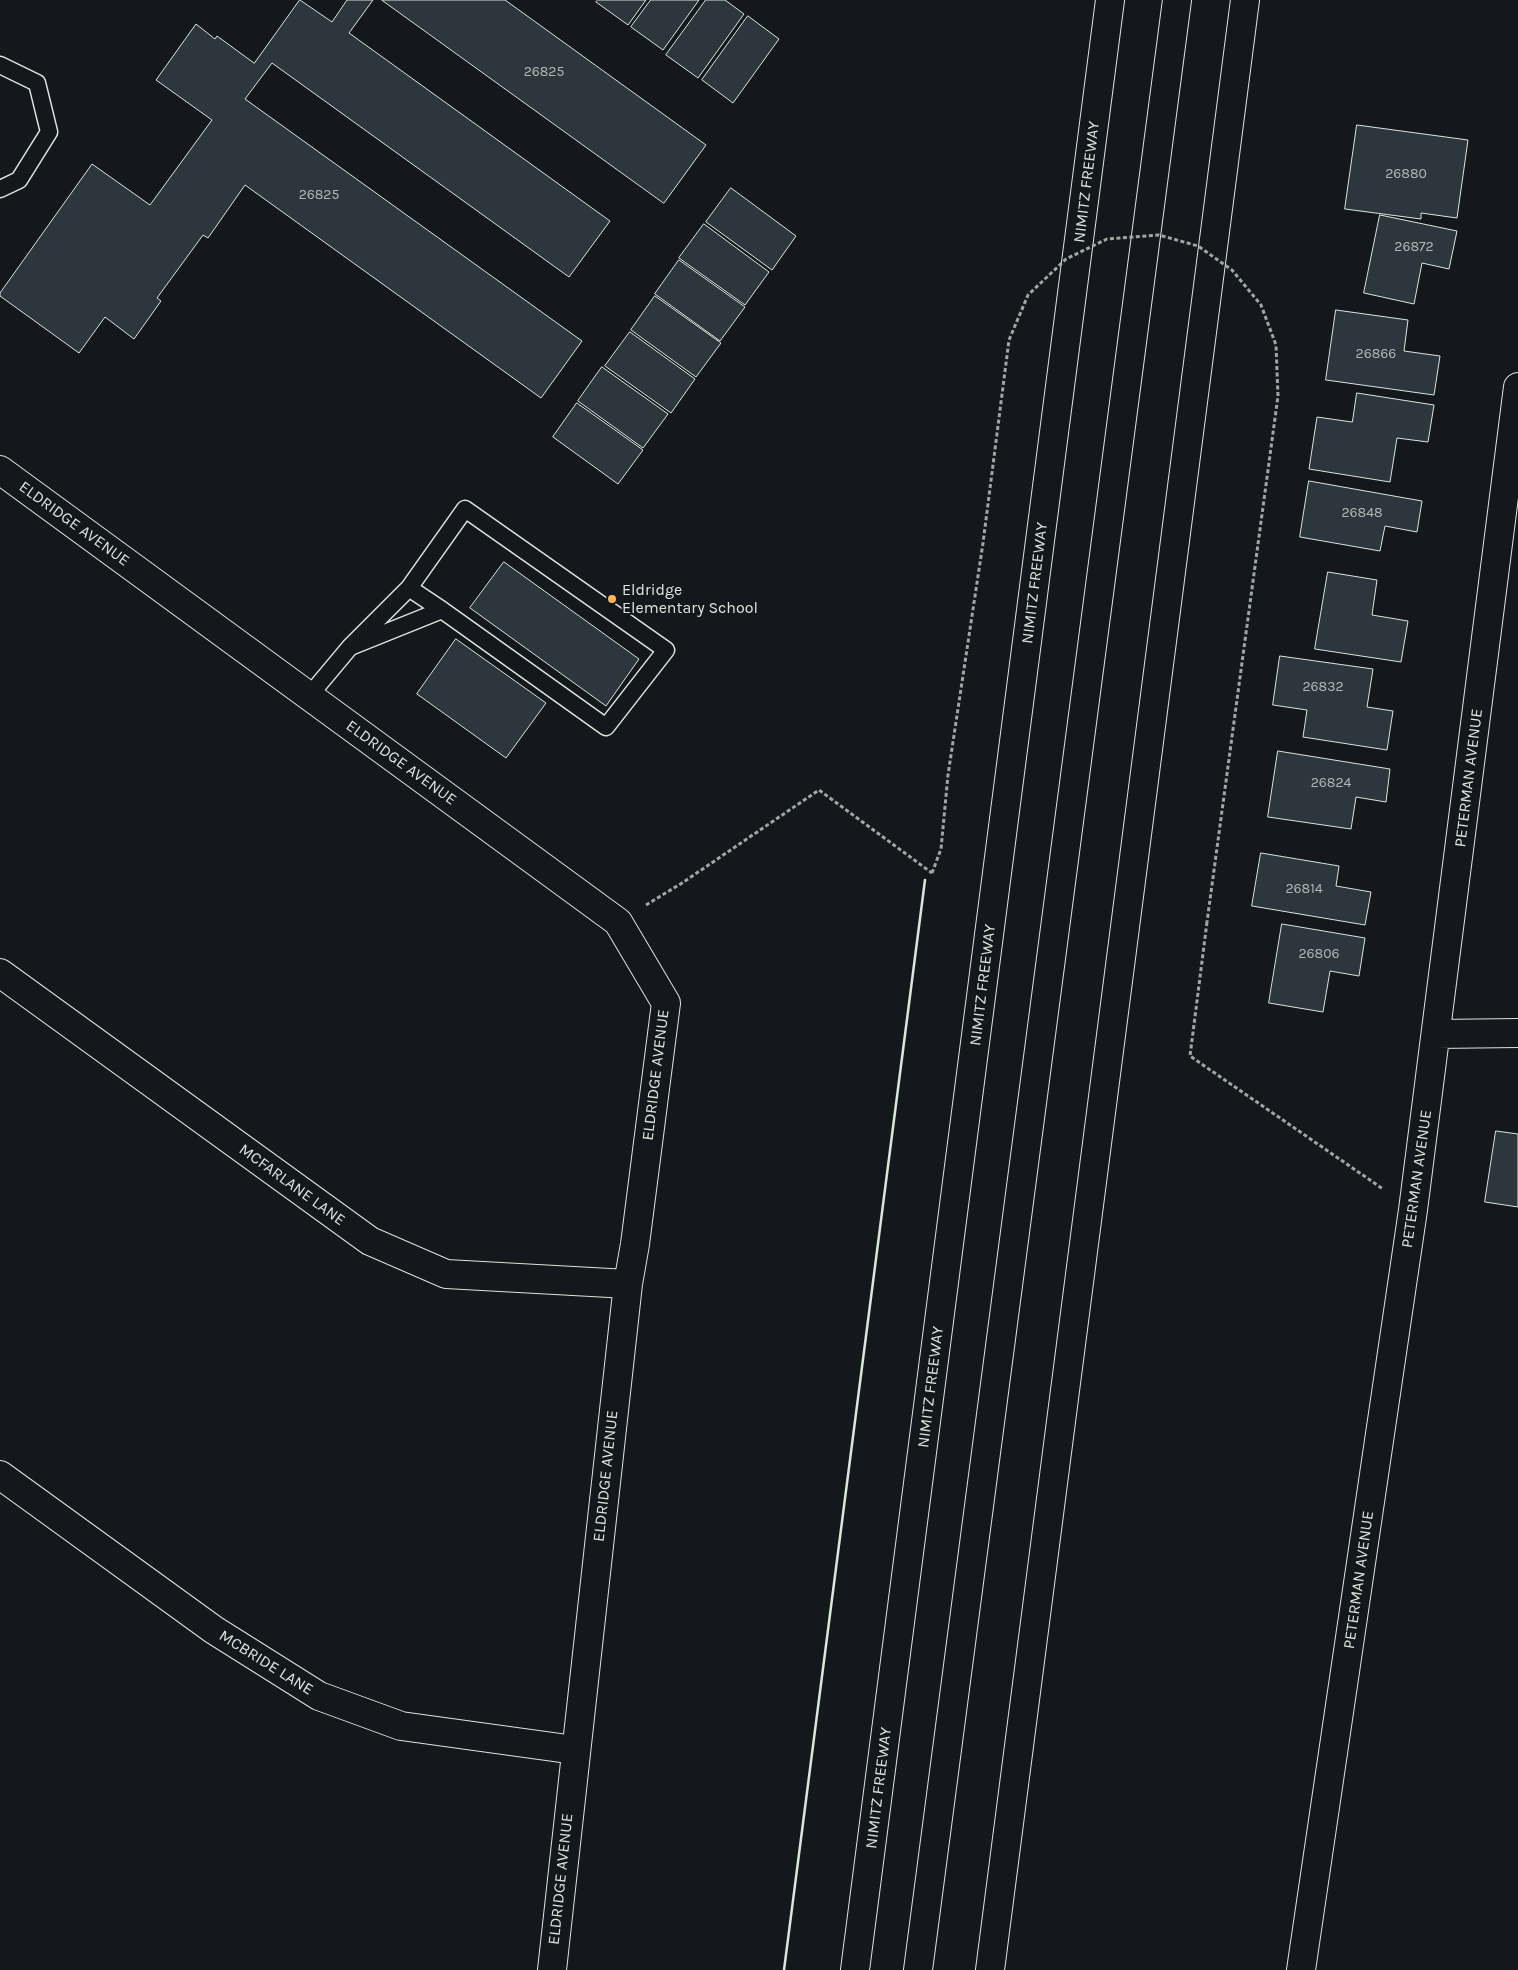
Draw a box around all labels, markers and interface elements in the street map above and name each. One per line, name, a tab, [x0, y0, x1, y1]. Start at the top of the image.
house number: 26825	[524, 64, 564, 80]
street label: NIMITZ FREEWAY	[1070, 120, 1104, 244]
house number: 26880	[1385, 166, 1427, 182]
house number: 26825	[299, 187, 339, 203]
house number: 26872	[1394, 239, 1434, 255]
house number: 26866	[1356, 346, 1396, 362]
street label: ELDRIDGE AVENUE	[15, 477, 133, 571]
house number: 26848	[1341, 505, 1383, 521]
street label: NIMITZ FREEWAY	[1018, 521, 1052, 645]
place label: Eldridge Elementary School	[622, 580, 758, 618]
marker: Eldridge Elementary School	[606, 593, 618, 605]
house number: 26832	[1302, 679, 1344, 695]
street label: PETERMAN AVENUE	[1451, 708, 1487, 848]
street label: ELDRIDGE AVENUE	[342, 716, 460, 810]
house number: 26824	[1311, 775, 1351, 791]
house number: 26814	[1285, 881, 1323, 897]
street label: NIMITZ FREEWAY	[966, 923, 1000, 1047]
house number: 26806	[1298, 946, 1340, 962]
street label: ELDRIDGE AVENUE	[638, 1008, 674, 1142]
street label: PETERMAN AVENUE	[1398, 1109, 1436, 1249]
street label: MCFARLANE LANE	[235, 1140, 349, 1230]
street label: NIMITZ FREEWAY	[914, 1325, 948, 1449]
street label: ELDRIDGE AVENUE	[590, 1409, 622, 1543]
street label: PETERMAN AVENUE	[1340, 1510, 1378, 1650]
street label: MCBRIDE LANE	[215, 1626, 317, 1700]
street label: NIMITZ FREEWAY	[862, 1726, 896, 1850]
street label: ELDRIDGE AVENUE	[545, 1812, 577, 1946]

